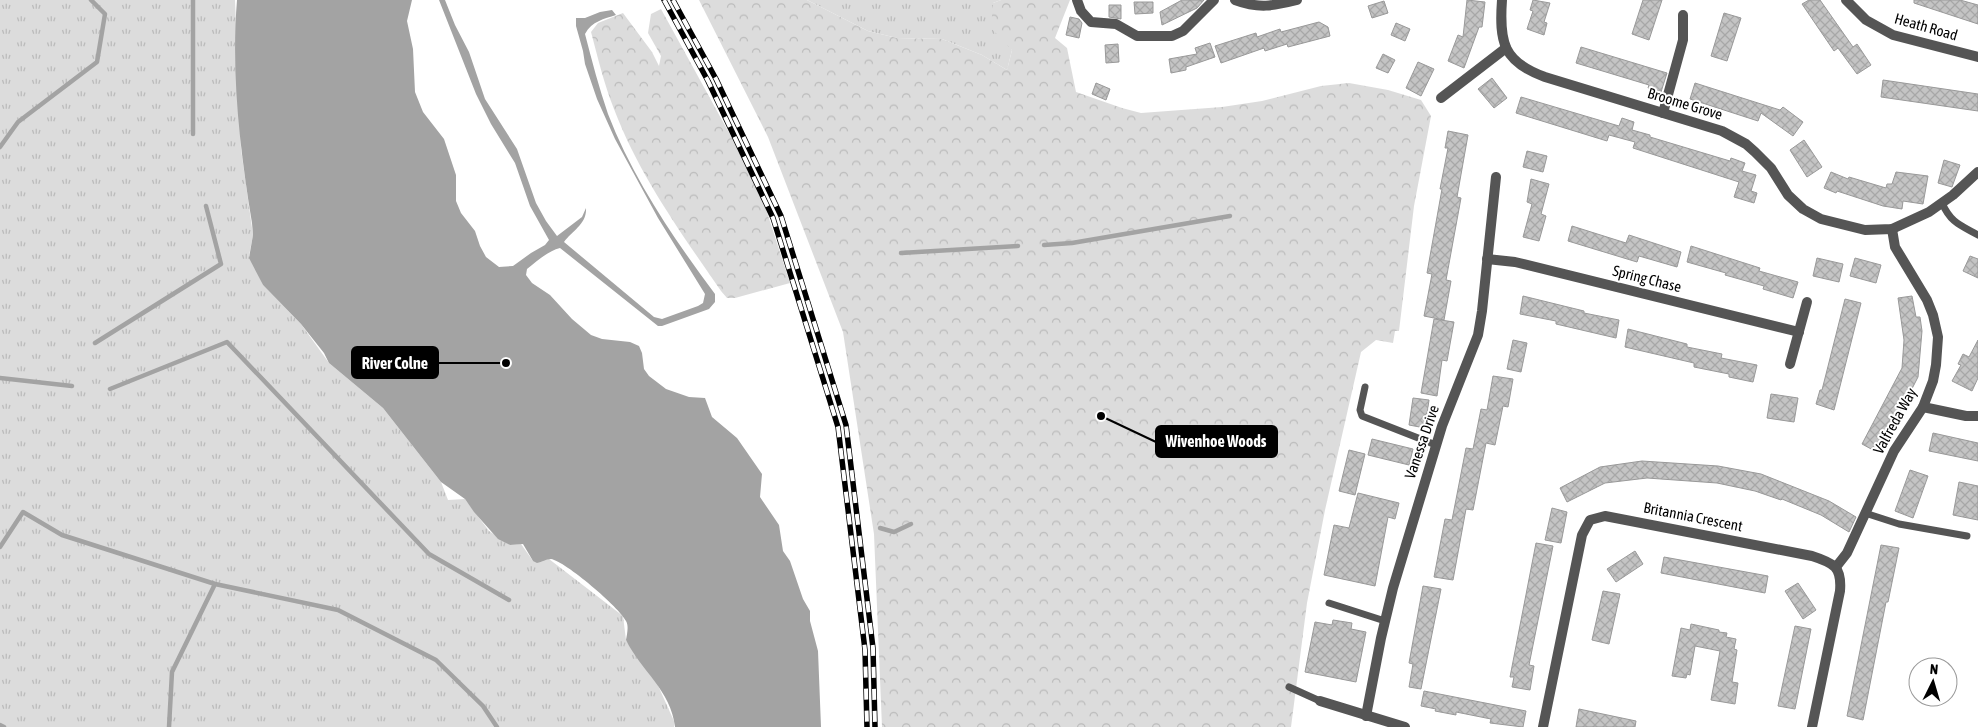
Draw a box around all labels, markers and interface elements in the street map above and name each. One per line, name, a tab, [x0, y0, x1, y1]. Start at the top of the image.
street label: Heath Road	[1893, 9, 1960, 44]
street label: Broome Grove	[1646, 84, 1725, 123]
street label: Spring Chase	[1611, 262, 1683, 295]
callout: River Colne	[352, 347, 438, 378]
text: River Colne	[362, 354, 428, 372]
street label: Valfreda Way	[1869, 385, 1920, 457]
street label: Vanessa Drive	[1401, 403, 1442, 481]
callout: Wivenhoe Woods	[1156, 426, 1277, 457]
text: Wivenhoe Woods	[1165, 432, 1267, 450]
street label: Britannia Crescent	[1642, 499, 1744, 534]
north arrow	[1908, 657, 1958, 707]
text: N	[1929, 661, 1939, 677]

